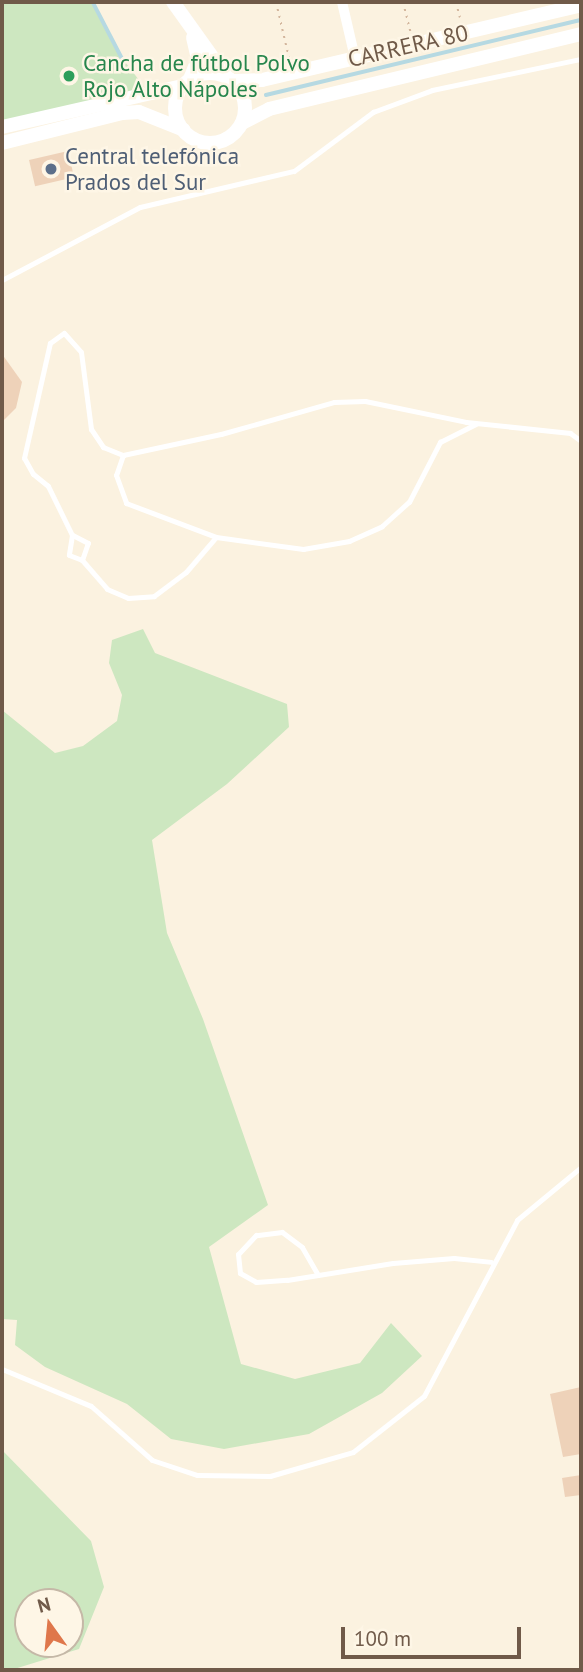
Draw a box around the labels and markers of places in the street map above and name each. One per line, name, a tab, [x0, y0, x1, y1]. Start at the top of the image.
place label: Cancha de fútbol Polvo Rojo Alto Nápoles	[83, 49, 310, 103]
marker: Cancha de fútbol Polvo Rojo Alto Nápoles	[61, 68, 77, 84]
place label: Central telefónica Prados del Sur	[65, 142, 239, 196]
marker: Central telefónica Prados del Sur	[43, 161, 59, 177]

